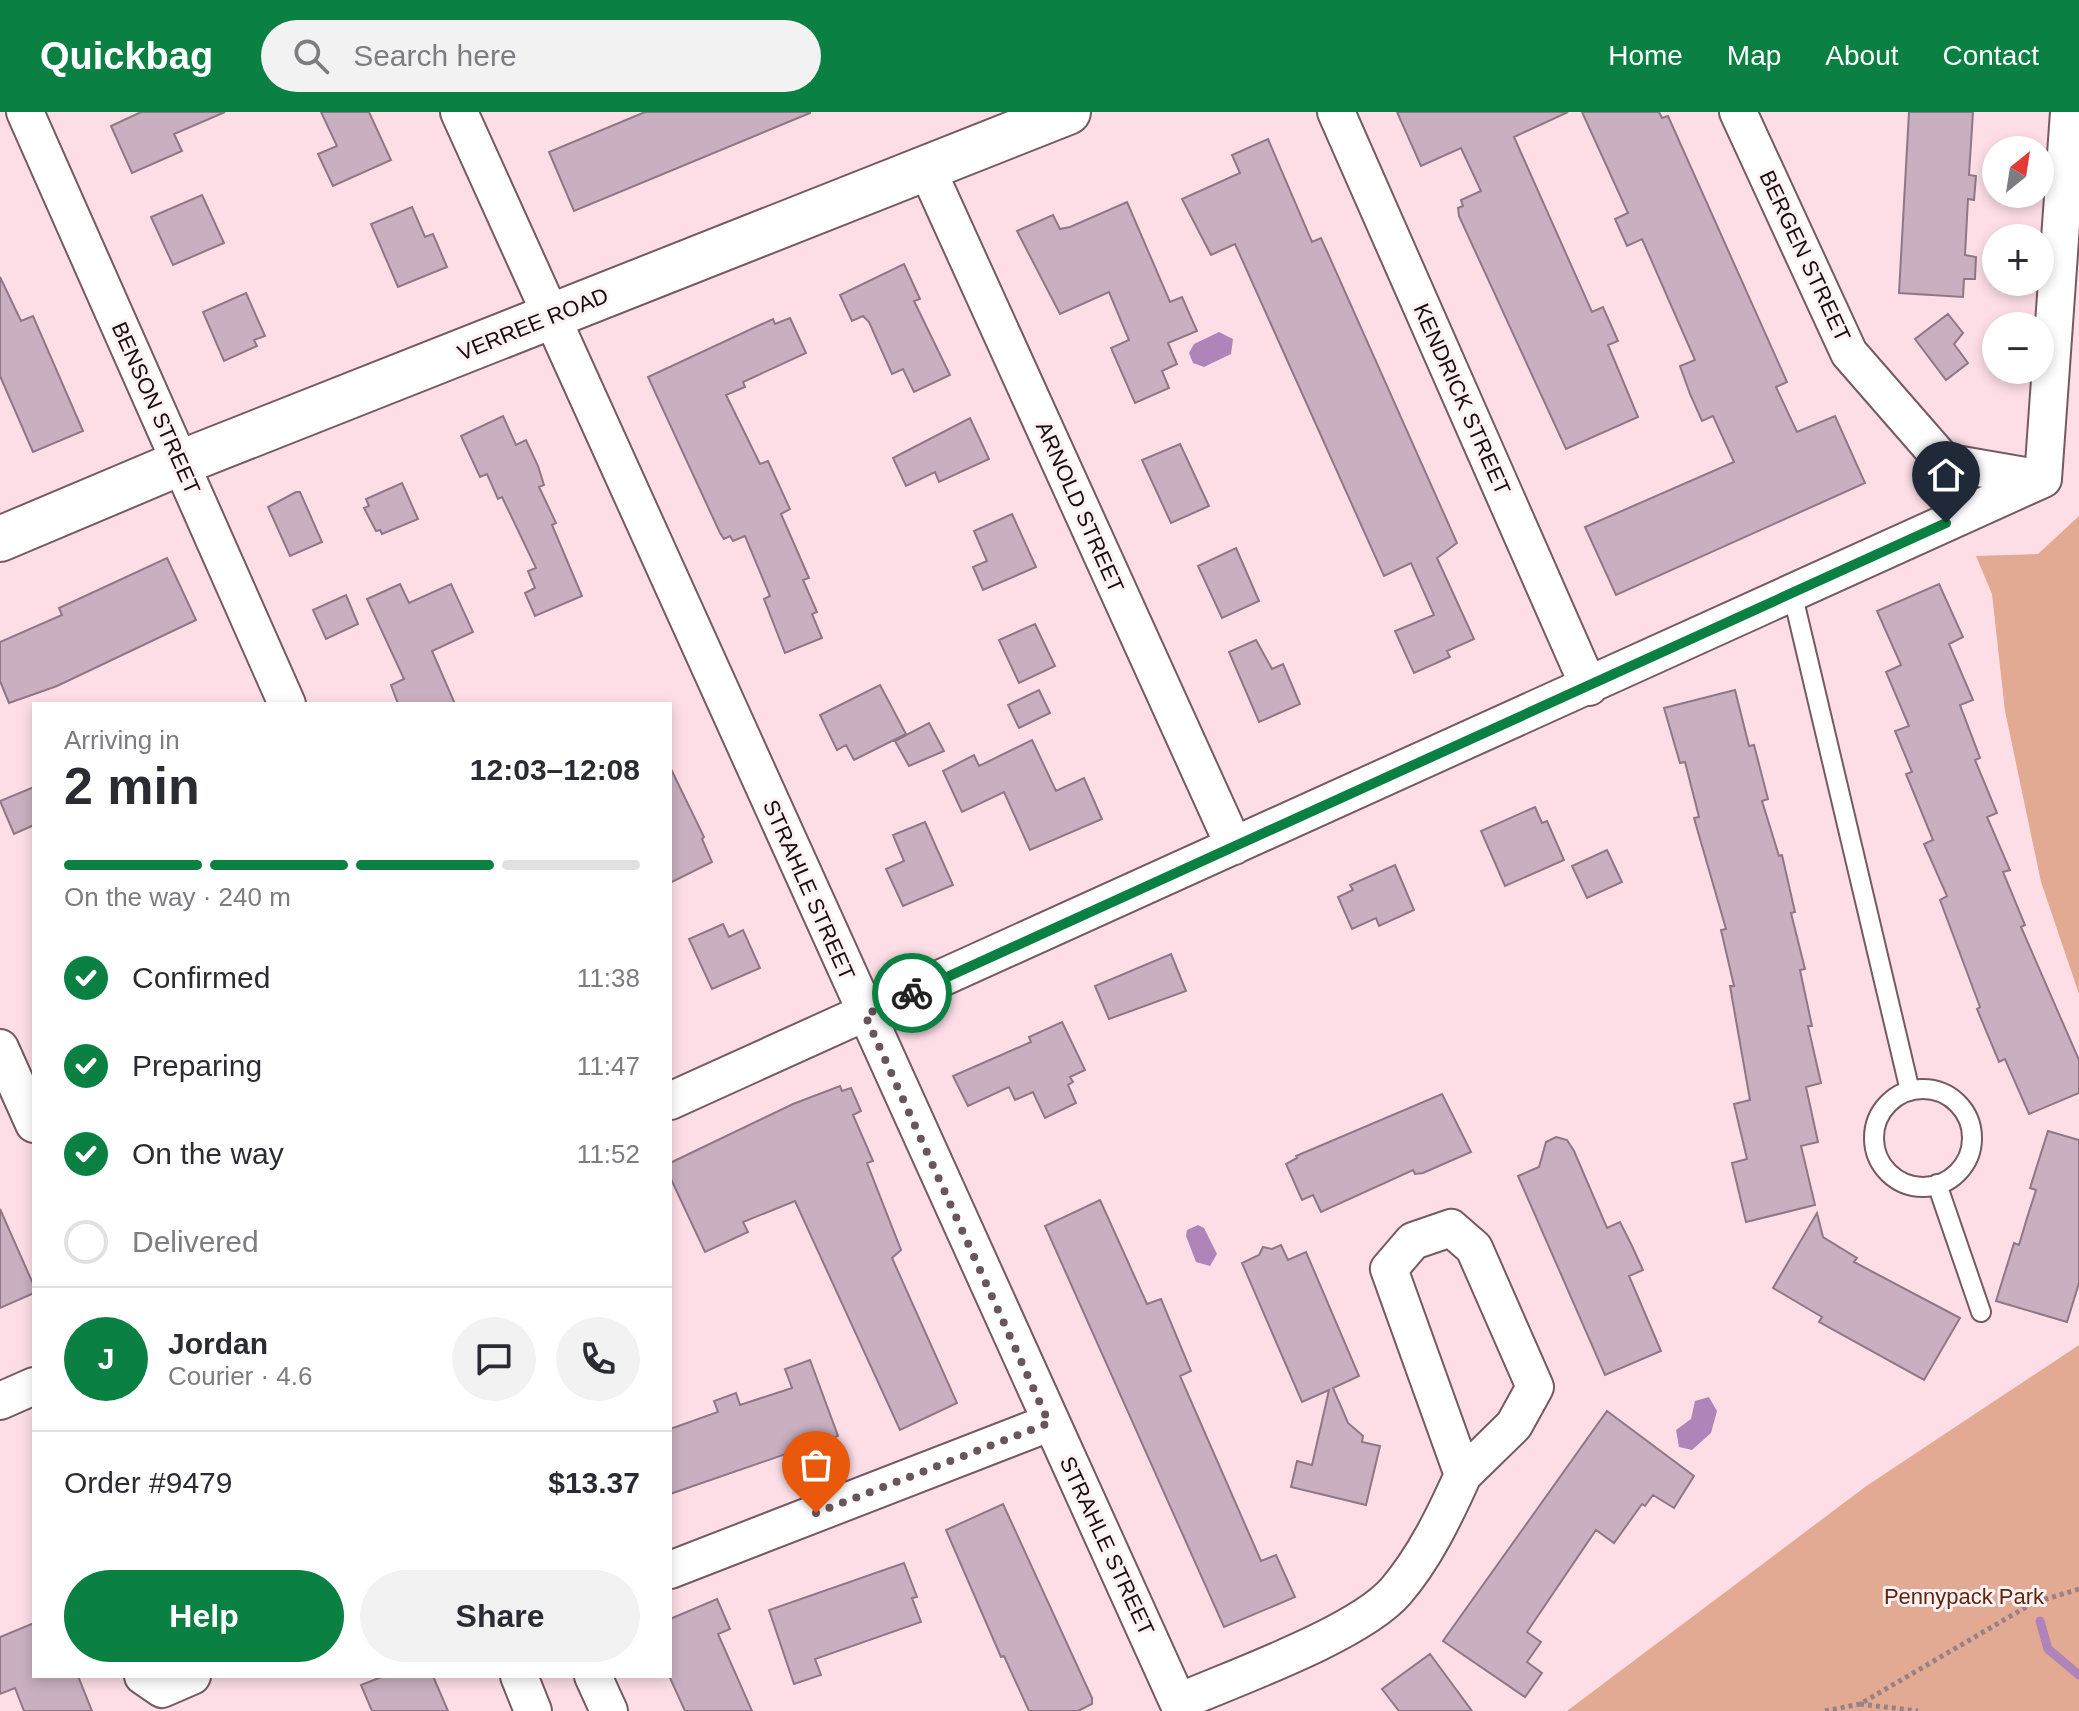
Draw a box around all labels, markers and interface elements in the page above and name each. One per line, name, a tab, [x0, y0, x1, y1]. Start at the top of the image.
search box	[261, 20, 821, 92]
icon: search	[289, 34, 333, 78]
text: Quickbag	[40, 35, 213, 77]
text: Search here	[353, 39, 517, 72]
text: Home	[1608, 40, 1683, 71]
text: Map	[1727, 40, 1781, 71]
text: About	[1825, 40, 1899, 71]
text: Contact	[1943, 40, 2039, 71]
north arrow	[1982, 136, 2054, 208]
map controls	[1982, 136, 2054, 384]
street label: BERGEN STREET	[1754, 167, 1856, 345]
button: +	[1982, 224, 2054, 296]
street label: VERREE ROAD	[454, 282, 612, 366]
street label: KENDRICK STREET	[1409, 300, 1515, 498]
button: −	[1982, 312, 2054, 384]
street label: BENSON STREET	[107, 318, 205, 498]
street label: ARNOLD STREET	[1031, 418, 1129, 596]
pin	[1912, 441, 1980, 523]
icon: home	[1924, 453, 1968, 497]
text: Arriving in	[64, 725, 180, 755]
text: 12:03–12:08	[470, 753, 640, 786]
text: 2 min	[64, 757, 200, 815]
street label: STRAHLE STREET	[758, 796, 860, 984]
text: On the way · 240 m	[64, 882, 291, 912]
courier	[872, 953, 952, 1033]
icon: check	[64, 956, 108, 1000]
text: Confirmed	[132, 961, 270, 994]
text: 11:38	[577, 963, 640, 993]
icon: bike	[890, 971, 934, 1015]
icon: check	[64, 1044, 108, 1088]
text: Preparing	[132, 1049, 262, 1082]
text: 11:47	[577, 1051, 640, 1081]
icon: check	[64, 1132, 108, 1176]
text: On the way	[132, 1137, 284, 1170]
text: 11:52	[577, 1139, 640, 1169]
text: Delivered	[132, 1225, 259, 1258]
button: chat	[452, 1317, 536, 1401]
button: phone	[556, 1317, 640, 1401]
text: Jordan	[168, 1327, 268, 1360]
text: J	[98, 1342, 114, 1375]
text: Courier · 4.6	[168, 1361, 313, 1391]
pin	[782, 1431, 850, 1513]
icon: bag	[794, 1443, 838, 1487]
street label: STRAHLE STREET	[1055, 1453, 1159, 1639]
text: Order #9479	[64, 1466, 232, 1499]
text: $13.37	[548, 1466, 640, 1499]
button: Help	[64, 1570, 344, 1662]
button: Share	[360, 1570, 640, 1662]
park label: Pennypack Park	[1884, 1584, 2045, 1609]

